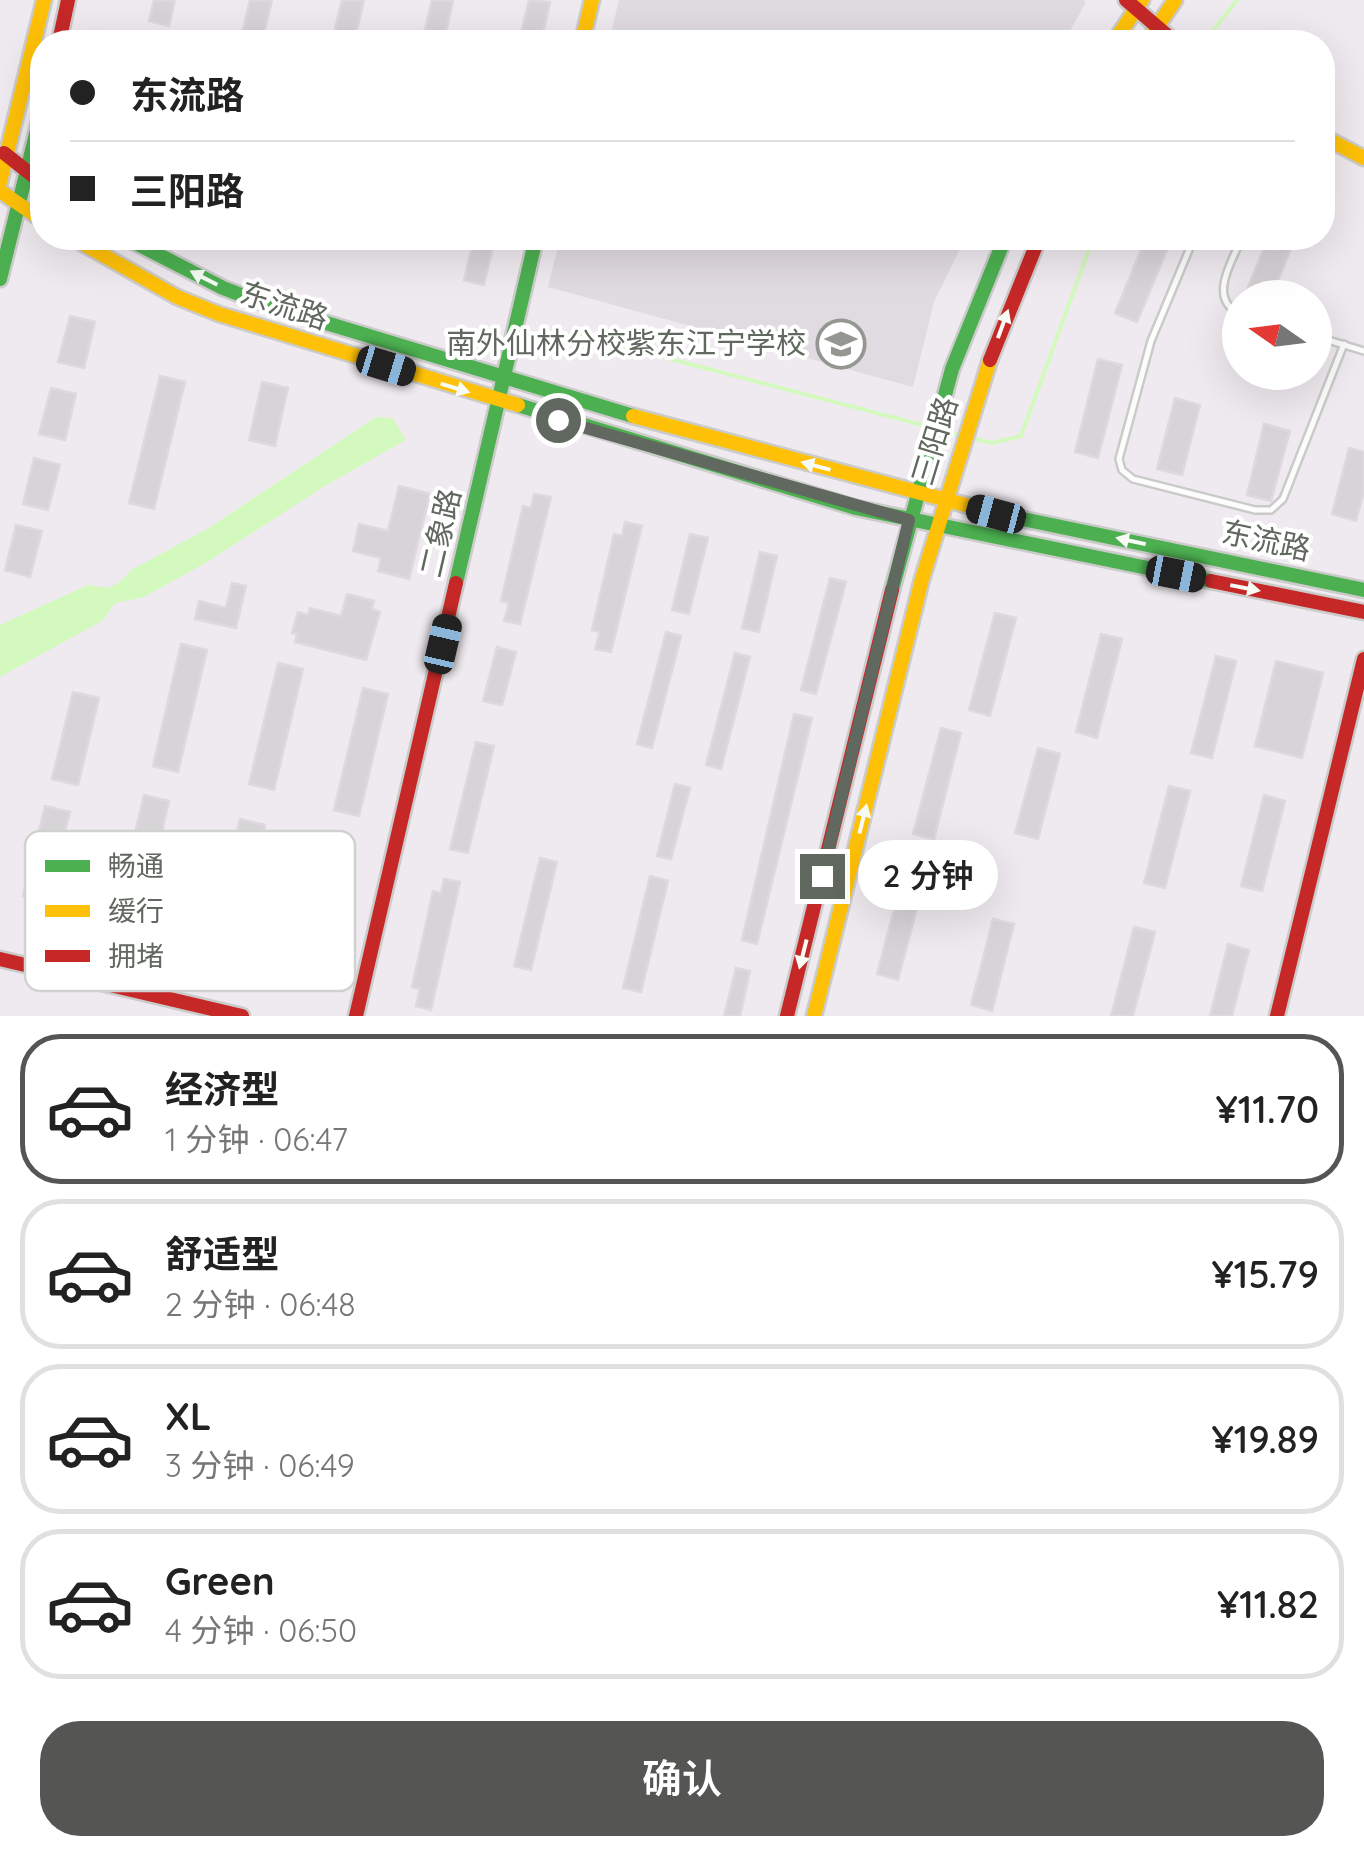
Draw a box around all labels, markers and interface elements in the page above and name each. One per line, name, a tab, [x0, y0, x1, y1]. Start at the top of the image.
text: 东流路	[130, 71, 244, 119]
text: 三阳路	[130, 167, 244, 215]
one-way arrow	[190, 270, 219, 287]
street label: 东流路	[236, 273, 333, 337]
north arrow	[1222, 280, 1332, 390]
map controls	[1222, 280, 1332, 390]
one-way arrow	[996, 308, 1011, 338]
school or university icon: 南外仙林分校紫东江宁学校	[815, 318, 867, 370]
place label: 南外仙林分校紫东江宁学校	[446, 324, 806, 362]
car	[353, 343, 419, 389]
one-way arrow	[440, 381, 471, 396]
street label: 三阳路	[903, 392, 965, 489]
route start	[536, 398, 581, 443]
one-way arrow	[800, 457, 831, 473]
street label: 二象路	[411, 485, 469, 581]
car	[963, 492, 1029, 536]
street label: 东流路	[1218, 512, 1314, 568]
one-way arrow	[1116, 533, 1147, 549]
car	[1144, 554, 1208, 594]
one-way arrow	[1230, 581, 1261, 597]
car	[422, 611, 464, 677]
one-way arrow	[856, 803, 871, 834]
legend	[25, 831, 355, 991]
callout: 2 分钟	[857, 841, 997, 911]
text: 畅通	[108, 848, 164, 883]
route end	[800, 854, 845, 899]
text: 2 分钟	[883, 855, 973, 895]
text: 缓行	[108, 893, 164, 928]
text: 拥堵	[108, 938, 164, 973]
one-way arrow	[794, 939, 810, 970]
icon: car	[45, 1064, 135, 1154]
text: 经济型	[165, 1065, 279, 1113]
text: ¥11.70	[1216, 1085, 1319, 1133]
text: 1 分钟 · 06:47	[165, 1119, 348, 1159]
icon: car	[45, 1229, 135, 1319]
text: 舒适型	[165, 1230, 279, 1278]
text: ¥15.79	[1212, 1250, 1319, 1298]
text: 2 分钟 · 06:48	[165, 1284, 356, 1324]
text: XL	[165, 1392, 211, 1440]
icon: car	[45, 1394, 135, 1484]
text: ¥19.89	[1212, 1415, 1319, 1463]
text: 3 分钟 · 06:49	[165, 1445, 355, 1485]
text: Green	[165, 1557, 275, 1605]
icon: car	[45, 1559, 135, 1649]
text: ¥11.82	[1217, 1580, 1319, 1628]
text: 4 分钟 · 06:50	[165, 1610, 357, 1650]
button: 确认	[40, 1721, 1324, 1836]

